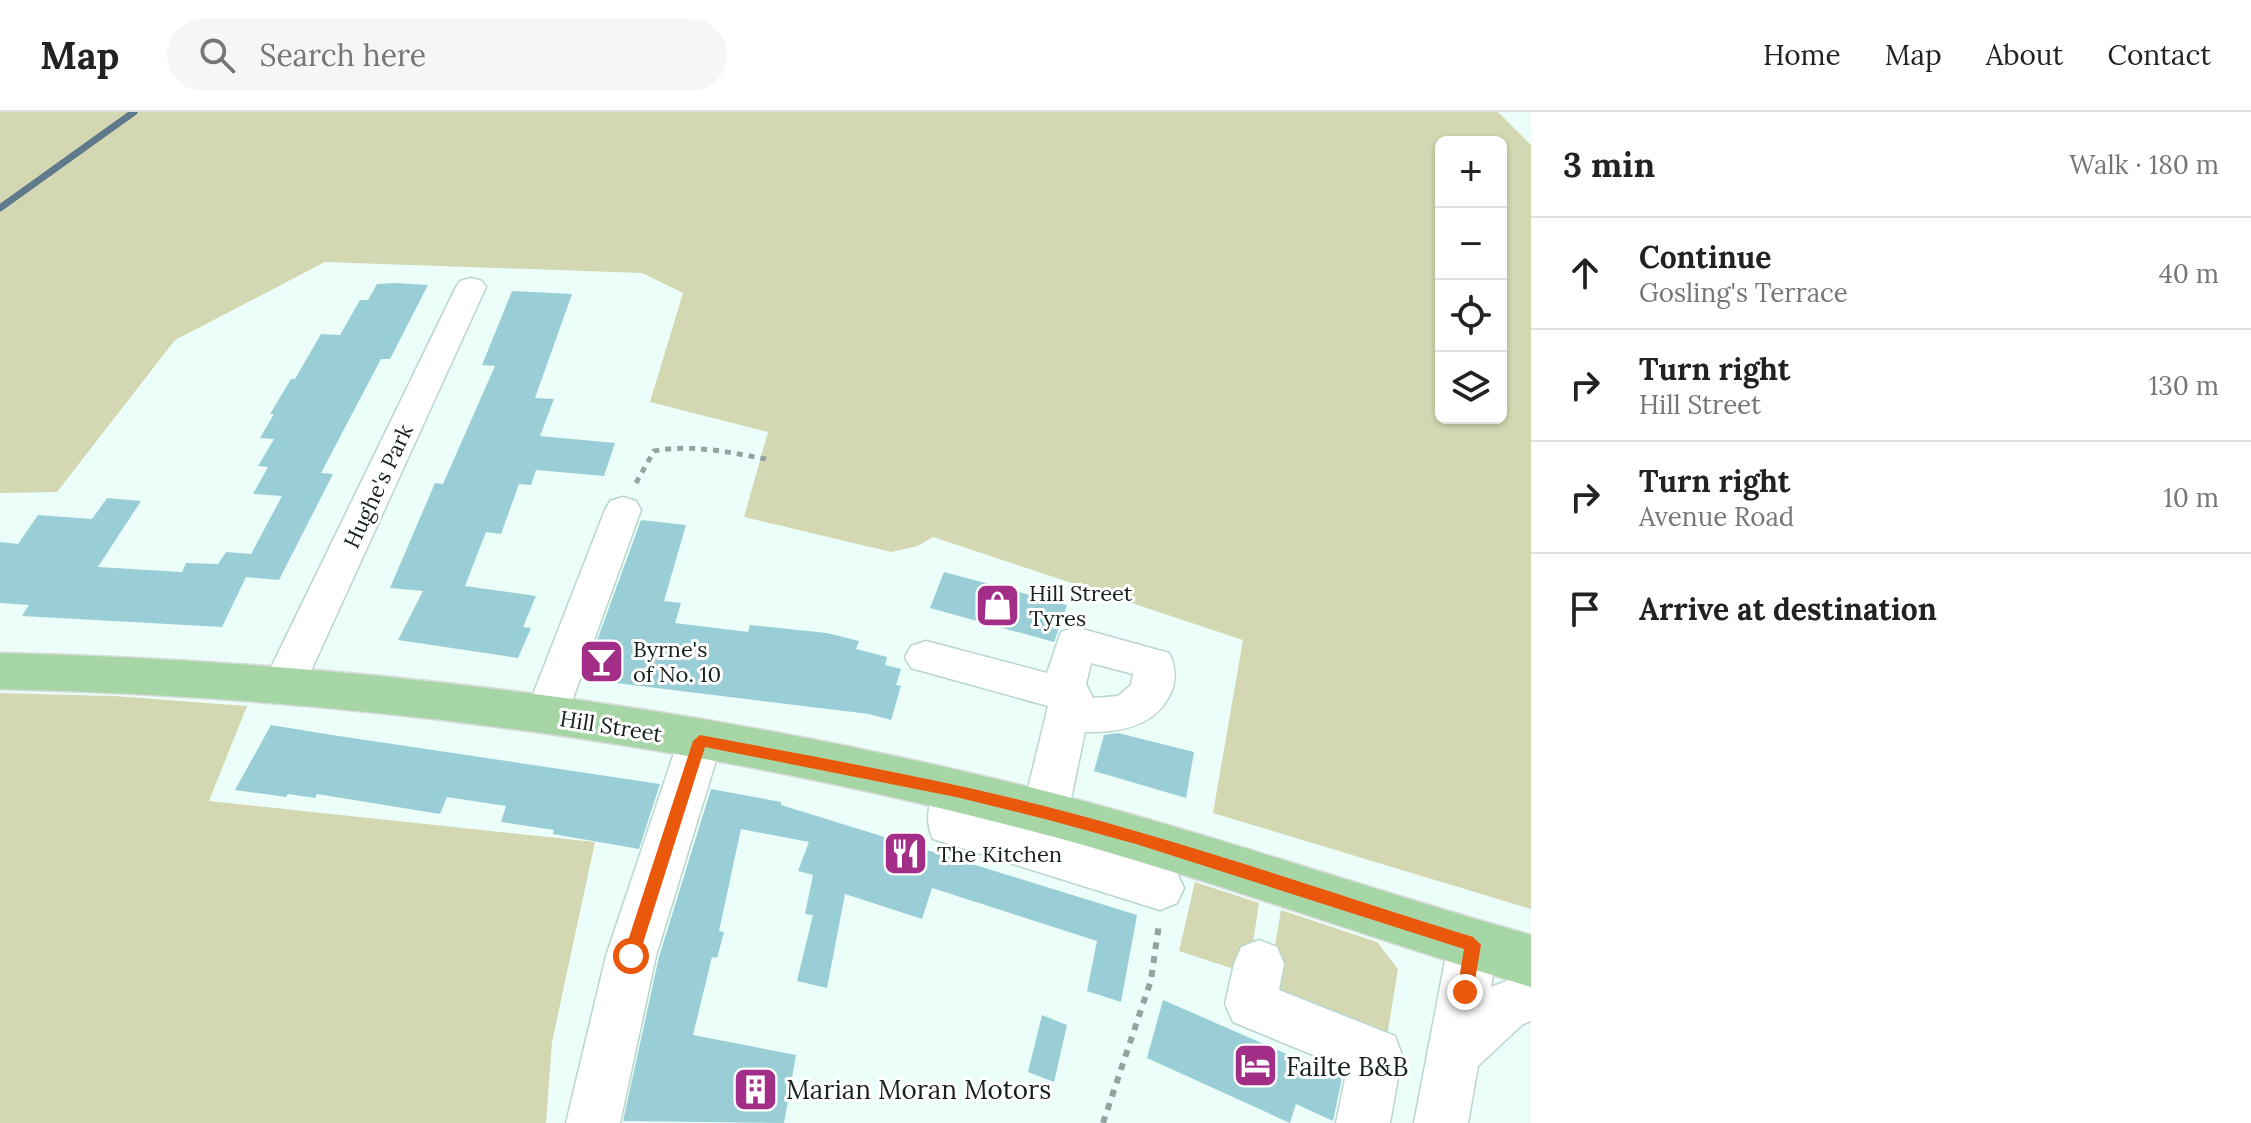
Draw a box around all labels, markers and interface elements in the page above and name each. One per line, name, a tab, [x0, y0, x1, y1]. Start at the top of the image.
search box	[167, 19, 727, 91]
text: Map	[40, 31, 119, 79]
icon: search	[195, 33, 239, 77]
text: Search here	[259, 36, 426, 74]
text: Home	[1763, 37, 1841, 73]
text: Map	[1885, 37, 1942, 73]
text: About	[1986, 37, 2063, 73]
text: Contact	[2107, 37, 2211, 73]
map controls	[1435, 136, 1507, 424]
button: +	[1435, 136, 1507, 208]
text: 3 min	[1563, 143, 1655, 186]
text: Walk · 180 m	[2069, 148, 2219, 181]
button: −	[1435, 208, 1507, 280]
text: Continue	[1639, 238, 1771, 276]
icon: ahead	[1563, 251, 1607, 295]
text: 40 m	[2159, 257, 2219, 290]
text: Gosling's Terrace	[1639, 276, 1848, 309]
button: locate	[1435, 280, 1507, 352]
text: Turn right	[1639, 350, 1790, 388]
button: layers	[1435, 352, 1507, 424]
icon: right	[1563, 363, 1607, 407]
text: 130 m	[2149, 369, 2219, 402]
text: Hill Street	[1639, 388, 1761, 421]
street label: Hughe's Park	[337, 419, 419, 553]
text: Turn right	[1639, 462, 1790, 500]
icon: right	[1563, 475, 1607, 519]
text: 10 m	[2163, 481, 2219, 514]
text: Avenue Road	[1639, 500, 1794, 533]
place label: Hill Street Tyres	[1029, 579, 1133, 632]
shop icon: Hill Street Tyres	[974, 582, 1022, 630]
icon: arrive	[1563, 587, 1607, 631]
text: Arrive at destination	[1639, 590, 1937, 628]
place label: Byrne's of No. 10	[633, 635, 721, 688]
bar icon: Byrne's of No. 10	[578, 638, 626, 686]
street label: Hill Street	[558, 704, 665, 748]
restaurant icon: The Kitchen	[882, 830, 930, 878]
place label: The Kitchen	[937, 840, 1062, 868]
route start	[613, 938, 649, 974]
route end	[1447, 974, 1483, 1010]
hotel icon: Failte B&B	[1231, 1042, 1279, 1090]
place label: Failte B&B	[1286, 1050, 1408, 1083]
building icon: Marian Moran Motors	[731, 1065, 779, 1113]
place label: Marian Moran Motors	[786, 1073, 1051, 1106]

